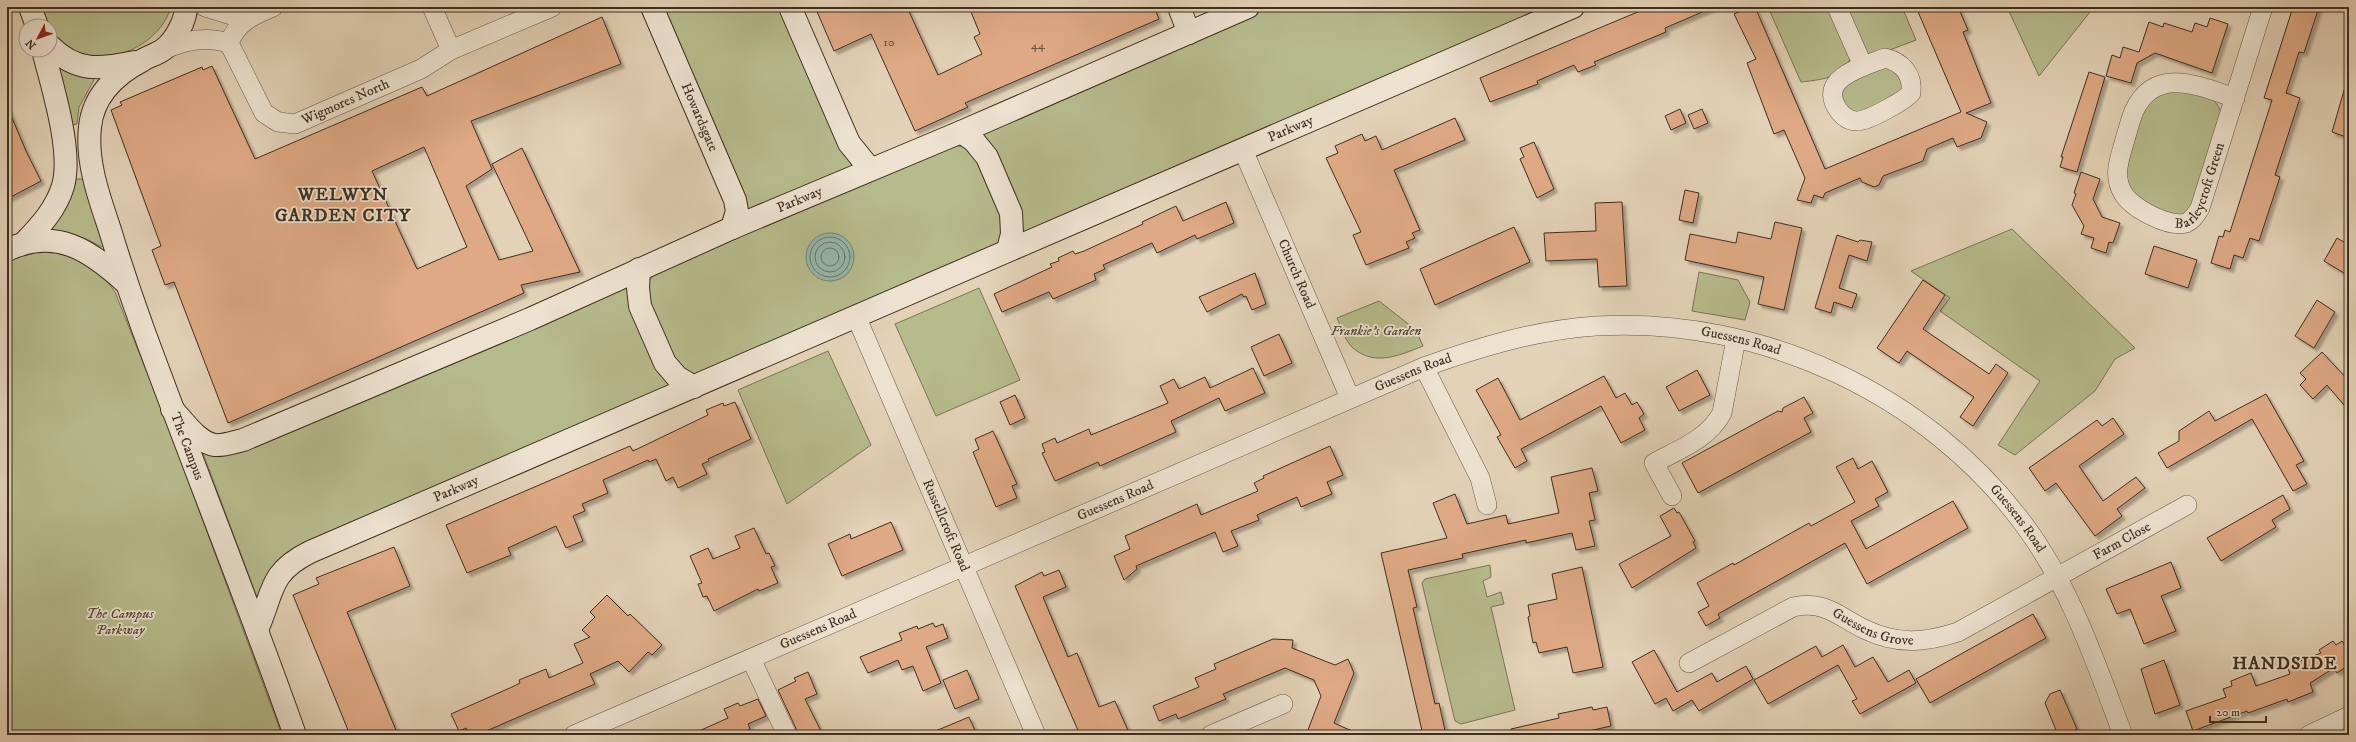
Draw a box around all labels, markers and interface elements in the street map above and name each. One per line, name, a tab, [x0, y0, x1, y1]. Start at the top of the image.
north arrow	[18, 18, 58, 58]
house number: 10	[884, 35, 894, 50]
text: N	[23, 36, 39, 52]
house number: 44	[1031, 38, 1046, 53]
street label: Wigmores North	[298, 75, 393, 129]
street label: Howardsgate	[677, 80, 722, 155]
street label: Parkway	[1265, 111, 1316, 147]
street label: Barleycroft Green	[2174, 140, 2229, 233]
street label: Parkway	[774, 182, 825, 217]
district label: WELWYN GARDEN CITY	[275, 184, 411, 227]
street label: Church Road	[1274, 236, 1319, 311]
park label: Frankie's Garden	[1331, 322, 1421, 340]
street label: Guessens Road	[1700, 322, 1783, 359]
street label: Guessens Road	[1372, 349, 1454, 396]
street label: The Campus	[166, 410, 208, 483]
street label: Parkway	[431, 471, 482, 507]
street label: Guessens Road	[1074, 476, 1156, 525]
street label: Russellcroft Road	[918, 477, 974, 574]
street label: Guessens Road	[1986, 480, 2050, 556]
street label: Farm Close	[2090, 518, 2154, 564]
street label: Guessens Grove	[1829, 604, 1914, 650]
park label: The Campus Parkway	[86, 605, 154, 639]
street label: Guessens Road	[777, 605, 859, 654]
district label: HANDSIDE	[2232, 653, 2338, 675]
scale bar	[2210, 698, 2266, 724]
text: 20 m	[2216, 705, 2240, 720]

